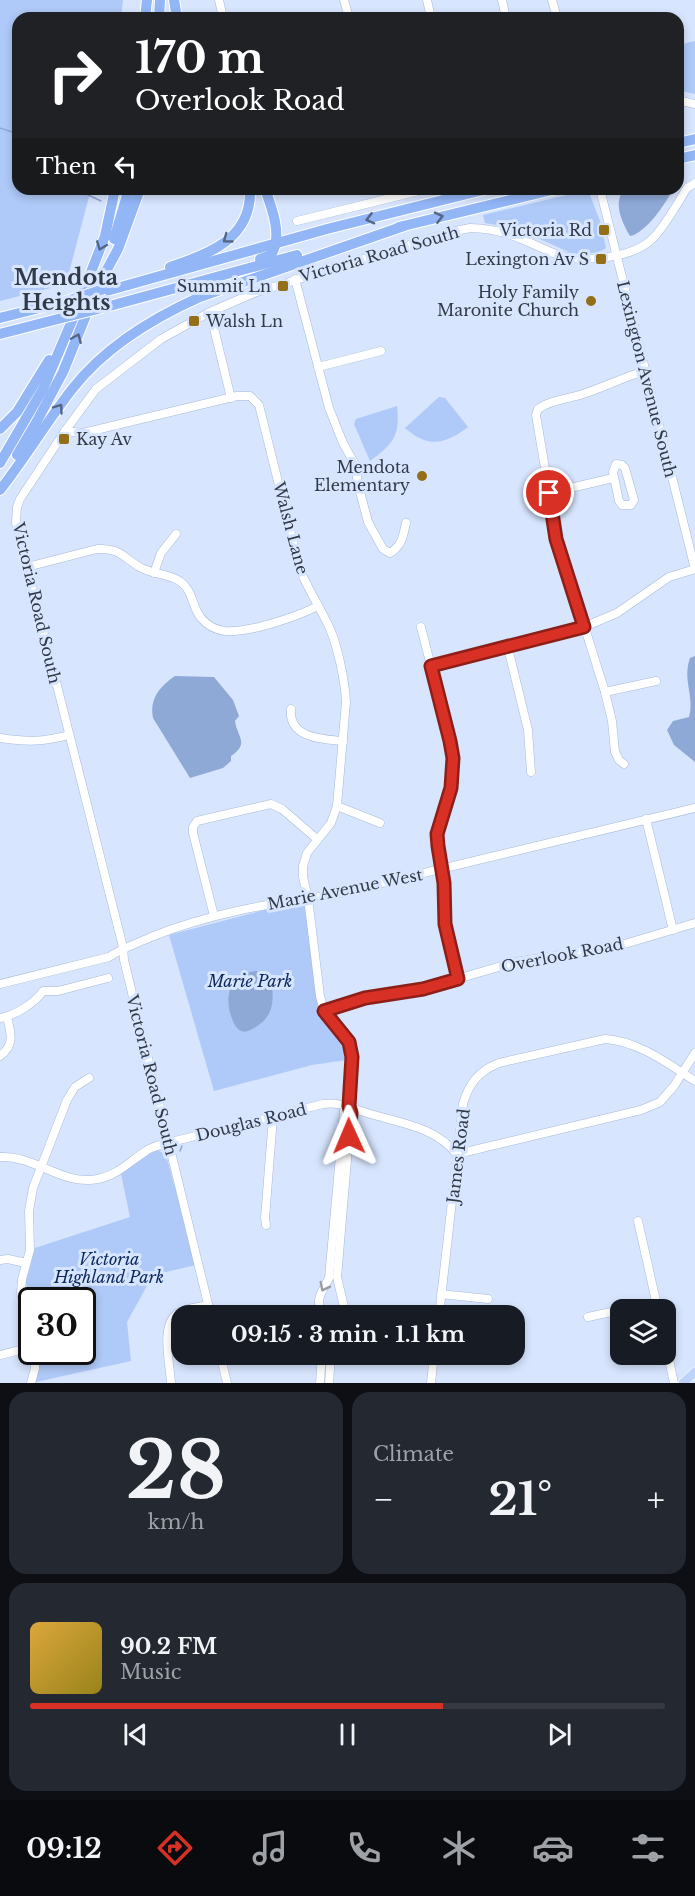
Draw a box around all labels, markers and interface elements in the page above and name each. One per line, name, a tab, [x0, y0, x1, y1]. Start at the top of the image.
text: 170 m	[135, 32, 264, 84]
icon: right	[36, 36, 114, 114]
text: Overlook Road	[135, 84, 345, 117]
icon: left	[109, 150, 142, 183]
text: Then	[36, 153, 97, 180]
one-way arrow	[365, 211, 375, 224]
one-way arrow	[434, 212, 444, 225]
place label: Victoria Rd	[498, 220, 592, 240]
street label: Victoria Road South	[296, 222, 461, 287]
marker: Victoria Rd	[597, 223, 611, 237]
one-way arrow	[223, 232, 234, 243]
one-way arrow	[96, 239, 108, 250]
place label: Lexington Av S	[465, 249, 589, 269]
marker: Lexington Av S	[594, 252, 608, 266]
district label: Mendota Heights	[14, 264, 119, 316]
place label: Summit Ln	[177, 276, 271, 296]
marker: Summit Ln	[276, 279, 290, 293]
street label: Lexington Avenue South	[613, 279, 681, 479]
place label: Holy Family Maronite Church	[437, 282, 580, 320]
marker: Holy Family Maronite Church	[584, 294, 598, 308]
place label: Walsh Ln	[205, 311, 283, 331]
marker: Walsh Ln	[187, 314, 201, 328]
one-way arrow	[70, 334, 82, 345]
one-way arrow	[51, 404, 62, 415]
place label: Kay Av	[76, 429, 132, 449]
marker: Kay Av	[57, 432, 71, 446]
place label: Mendota Elementary	[314, 457, 411, 495]
pin	[523, 467, 574, 518]
marker: Mendota Elementary	[415, 469, 429, 483]
icon: arrive	[532, 476, 565, 509]
street label: Walsh Lane	[269, 479, 313, 576]
street label: Victoria Road South	[8, 519, 65, 686]
street label: Marie Avenue West	[266, 864, 424, 914]
street label: Overlook Road	[499, 933, 625, 977]
park label: Marie Park	[207, 971, 292, 991]
street label: Victoria Road South	[122, 992, 182, 1157]
street label: Douglas Road	[194, 1099, 309, 1145]
position arrow	[317, 1104, 381, 1168]
street label: James Road	[442, 1107, 474, 1207]
park label: Victoria Highland Park	[53, 1249, 164, 1287]
one-way arrow	[320, 1280, 331, 1291]
speed limit sign: 30	[18, 1287, 96, 1365]
map controls	[610, 1299, 676, 1365]
button: layers	[610, 1299, 676, 1365]
text: 09:15 · 3 min · 1.1 km	[231, 1321, 465, 1348]
text: 28	[126, 1422, 226, 1519]
text: Climate	[373, 1442, 454, 1466]
text: 21°	[488, 1471, 552, 1527]
text: −	[373, 1479, 394, 1520]
text: +	[647, 1479, 665, 1520]
text: km/h	[148, 1510, 204, 1534]
text: 90.2 FM	[120, 1633, 217, 1660]
text: Music	[120, 1660, 181, 1684]
icon: previous	[119, 1718, 152, 1751]
icon: pause	[331, 1718, 364, 1751]
icon: next	[543, 1718, 576, 1751]
icon: directions	[154, 1827, 196, 1869]
icon: music	[249, 1827, 291, 1869]
icon: phone	[343, 1827, 385, 1869]
icon: climate	[438, 1827, 480, 1869]
icon: car	[532, 1827, 574, 1869]
icon: filters	[627, 1827, 669, 1869]
text: 09:12	[26, 1832, 102, 1865]

